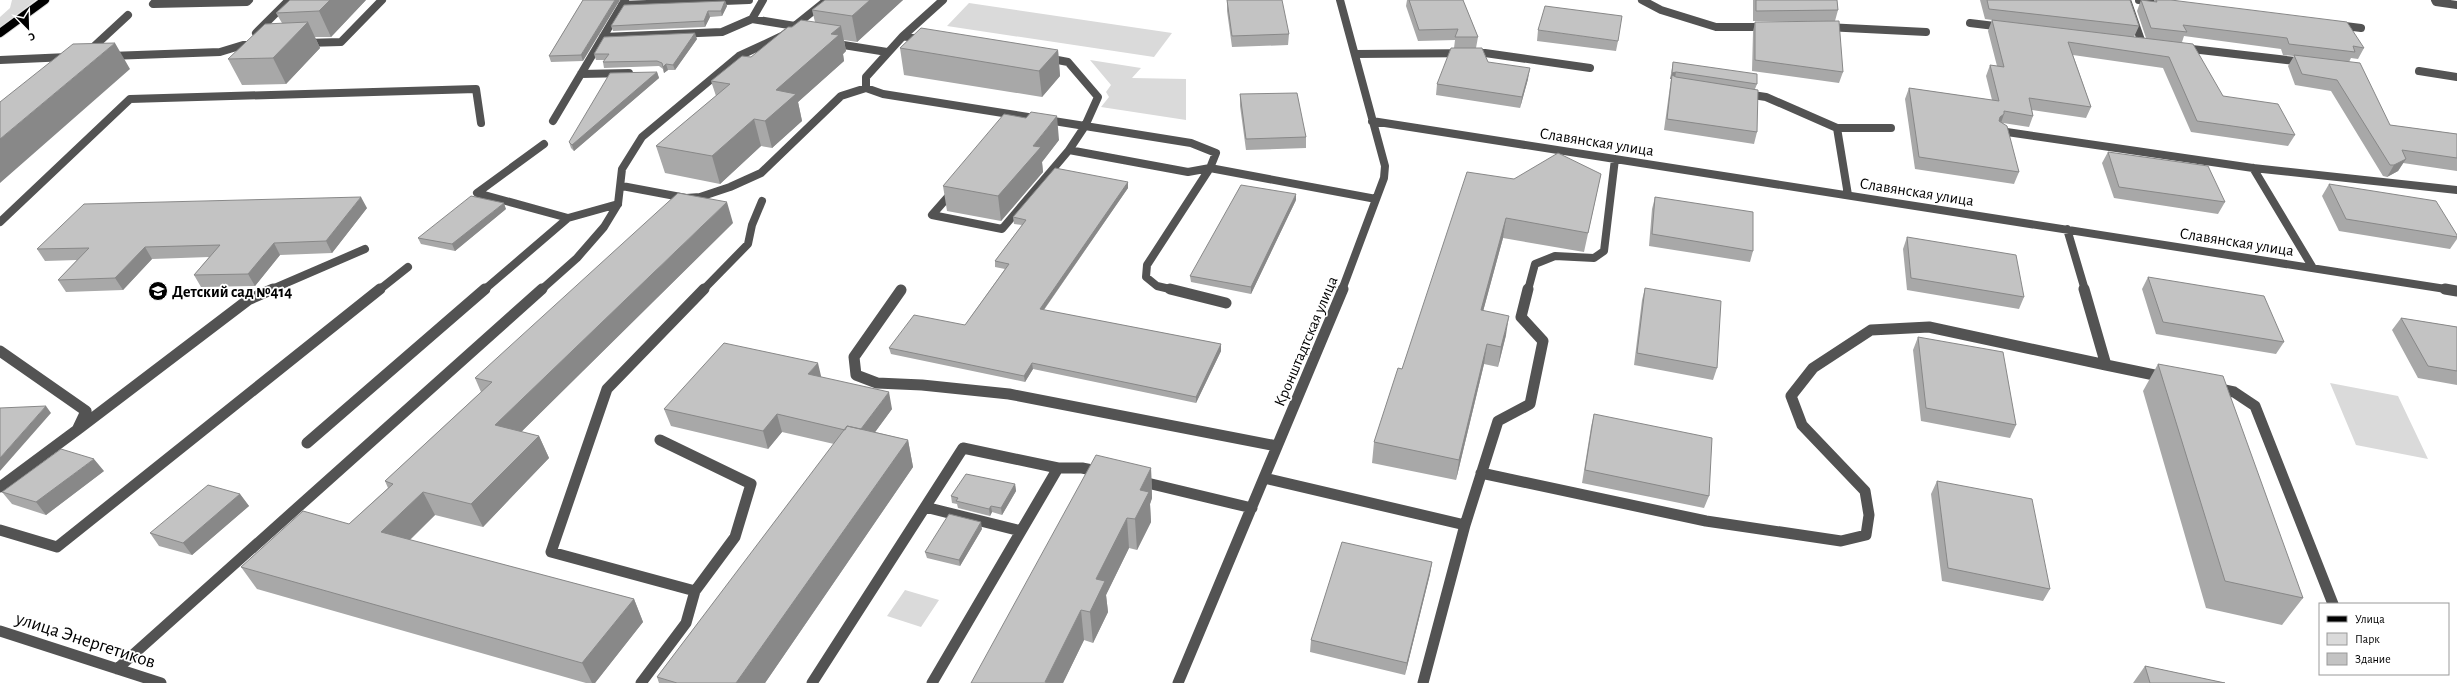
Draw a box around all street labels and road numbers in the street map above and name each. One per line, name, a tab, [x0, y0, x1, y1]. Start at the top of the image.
street label: Славянская улица	[1538, 125, 1655, 160]
street label: Славянская улица	[1858, 175, 1975, 210]
street label: Славянская улица	[2178, 225, 2295, 260]
street label: Кронштадтская улица	[1271, 274, 1341, 409]
street label: улица Энергетиков	[12, 609, 158, 672]

